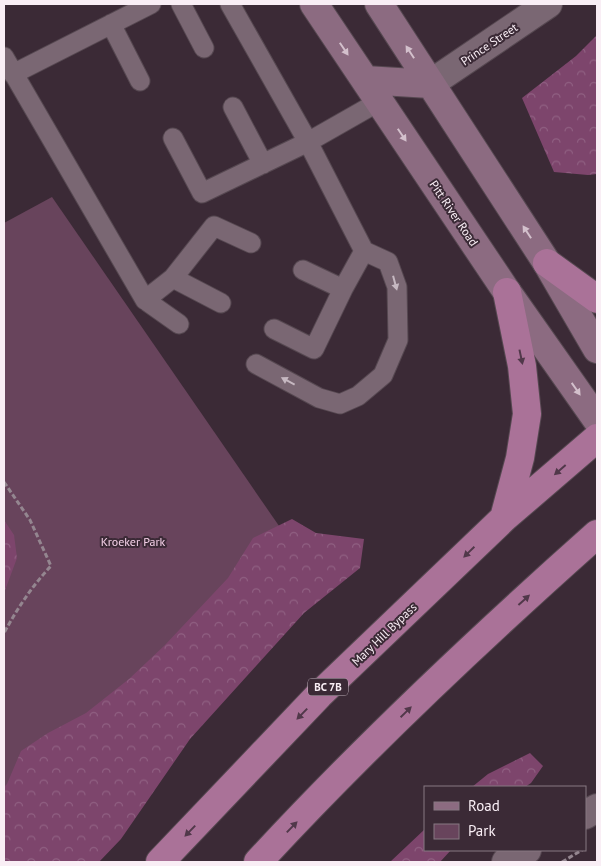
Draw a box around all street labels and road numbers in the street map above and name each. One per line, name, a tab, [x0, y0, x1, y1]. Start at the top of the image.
street label: Prince Street	[458, 20, 520, 68]
street label: Pitt River Road	[427, 177, 481, 249]
street label: Mary Hill Bypass	[348, 599, 420, 669]
road number: BC 7B	[308, 679, 348, 696]

